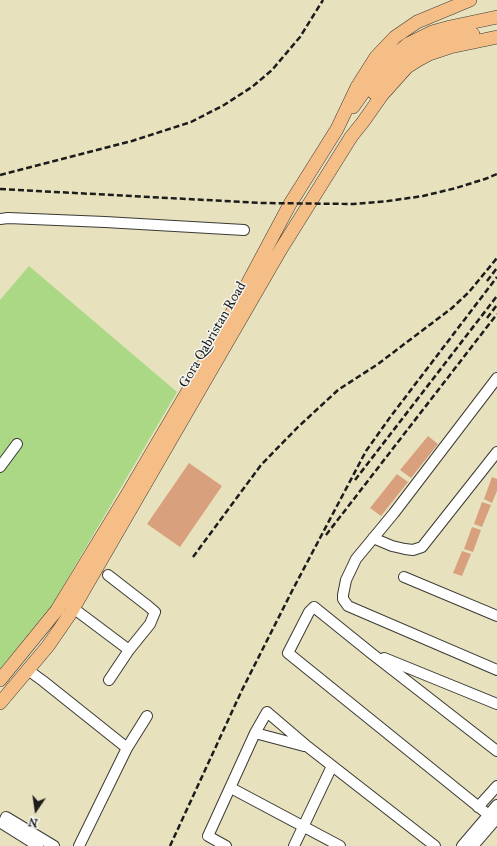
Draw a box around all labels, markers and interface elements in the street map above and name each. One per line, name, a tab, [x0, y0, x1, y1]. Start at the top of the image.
street label: Gora Qabristan Road	[176, 279, 250, 391]
north arrow	[16, 790, 56, 830]
text: N	[27, 815, 39, 830]

